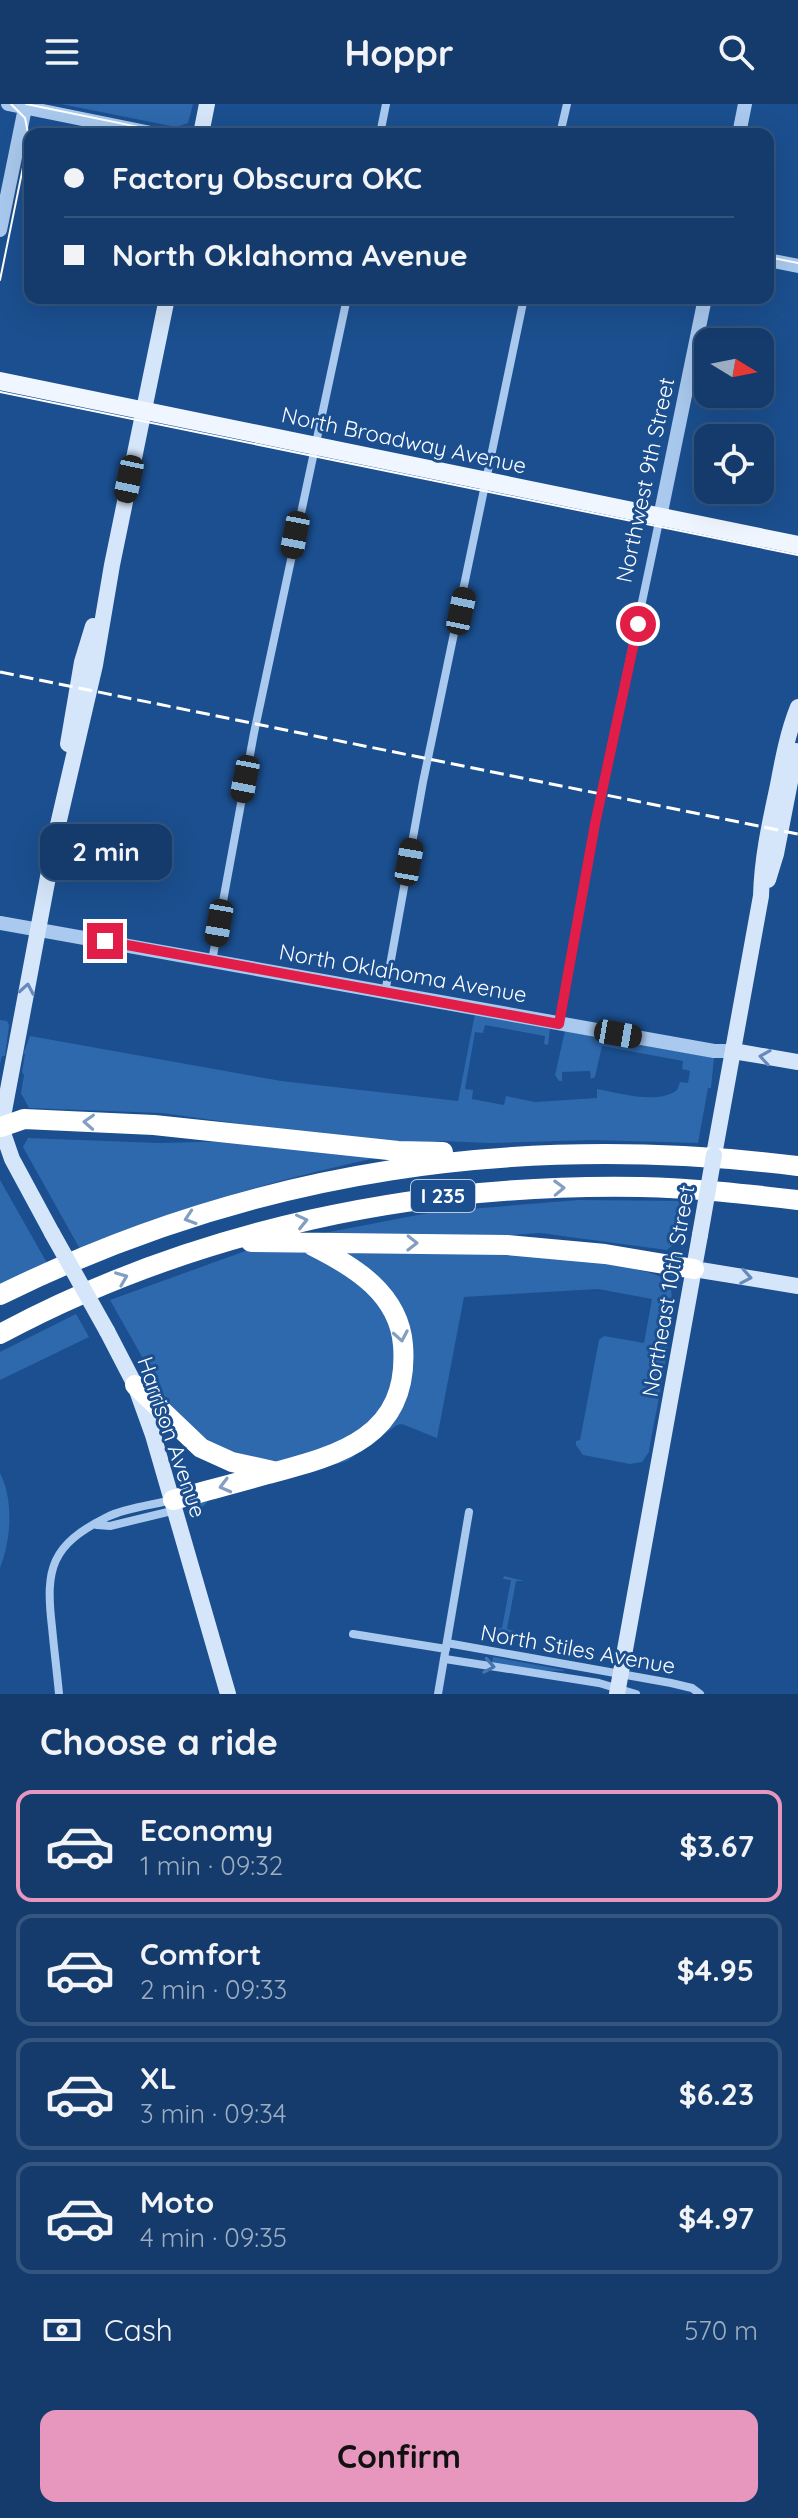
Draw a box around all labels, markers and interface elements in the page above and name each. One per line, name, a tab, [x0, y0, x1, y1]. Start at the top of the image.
icon: menu	[40, 30, 84, 74]
text: Hoppr	[344, 30, 454, 75]
icon: search	[714, 30, 758, 74]
text: Factory Obscura OKC	[112, 159, 422, 197]
text: North Oklahoma Avenue	[112, 236, 468, 274]
north arrow	[694, 328, 774, 408]
map controls	[694, 328, 774, 504]
street label: Northwest 9th Street	[610, 375, 680, 585]
street label: North Broadway Avenue	[279, 400, 529, 480]
button: locate	[694, 424, 774, 504]
car	[112, 453, 146, 505]
car	[279, 509, 311, 561]
car	[444, 585, 478, 637]
route start	[620, 606, 656, 642]
car	[229, 753, 261, 805]
callout: 2 min	[39, 825, 171, 881]
text: 2 min	[72, 835, 140, 868]
car	[393, 836, 425, 888]
car	[203, 897, 235, 949]
route end	[87, 923, 123, 959]
street label: North Oklahoma Avenue	[277, 937, 529, 1009]
one-way arrow	[18, 982, 35, 996]
car	[592, 1018, 644, 1050]
one-way arrow	[759, 1049, 772, 1066]
one-way arrow	[82, 1114, 95, 1131]
one-way arrow	[553, 1179, 566, 1196]
road number: I 235	[411, 1180, 475, 1212]
street label: Northeast 10th Street	[636, 1183, 700, 1399]
one-way arrow	[184, 1208, 198, 1224]
one-way arrow	[295, 1213, 308, 1230]
one-way arrow	[406, 1234, 419, 1252]
one-way arrow	[739, 1267, 753, 1284]
one-way arrow	[114, 1271, 128, 1288]
one-way arrow	[391, 1329, 408, 1343]
street label: Harrison Avenue	[131, 1353, 213, 1521]
one-way arrow	[218, 1477, 232, 1493]
street label: North Stiles Avenue	[479, 1618, 677, 1680]
one-way arrow	[482, 1657, 495, 1674]
text: Choose a ride	[40, 1719, 278, 1764]
icon: car	[44, 1810, 116, 1882]
text: Economy	[140, 1811, 273, 1849]
text: $3.67	[679, 1827, 754, 1865]
text: 1 min · 09:32	[140, 1849, 283, 1882]
icon: car	[44, 1934, 116, 2006]
text: Comfort	[140, 1935, 261, 1973]
text: $4.95	[677, 1951, 754, 1989]
text: 2 min · 09:33	[140, 1973, 287, 2006]
icon: car	[44, 2058, 116, 2130]
text: XL	[140, 2059, 177, 2097]
text: $6.23	[679, 2075, 754, 2113]
text: 3 min · 09:34	[140, 2097, 286, 2130]
icon: car	[44, 2182, 116, 2254]
text: Moto	[140, 2183, 214, 2221]
text: $4.97	[678, 2199, 754, 2237]
text: 4 min · 09:35	[140, 2221, 287, 2254]
icon: cash	[40, 2308, 84, 2352]
text: Cash	[104, 2311, 173, 2349]
text: 570 m	[684, 2314, 758, 2347]
button: Confirm	[40, 2410, 758, 2502]

